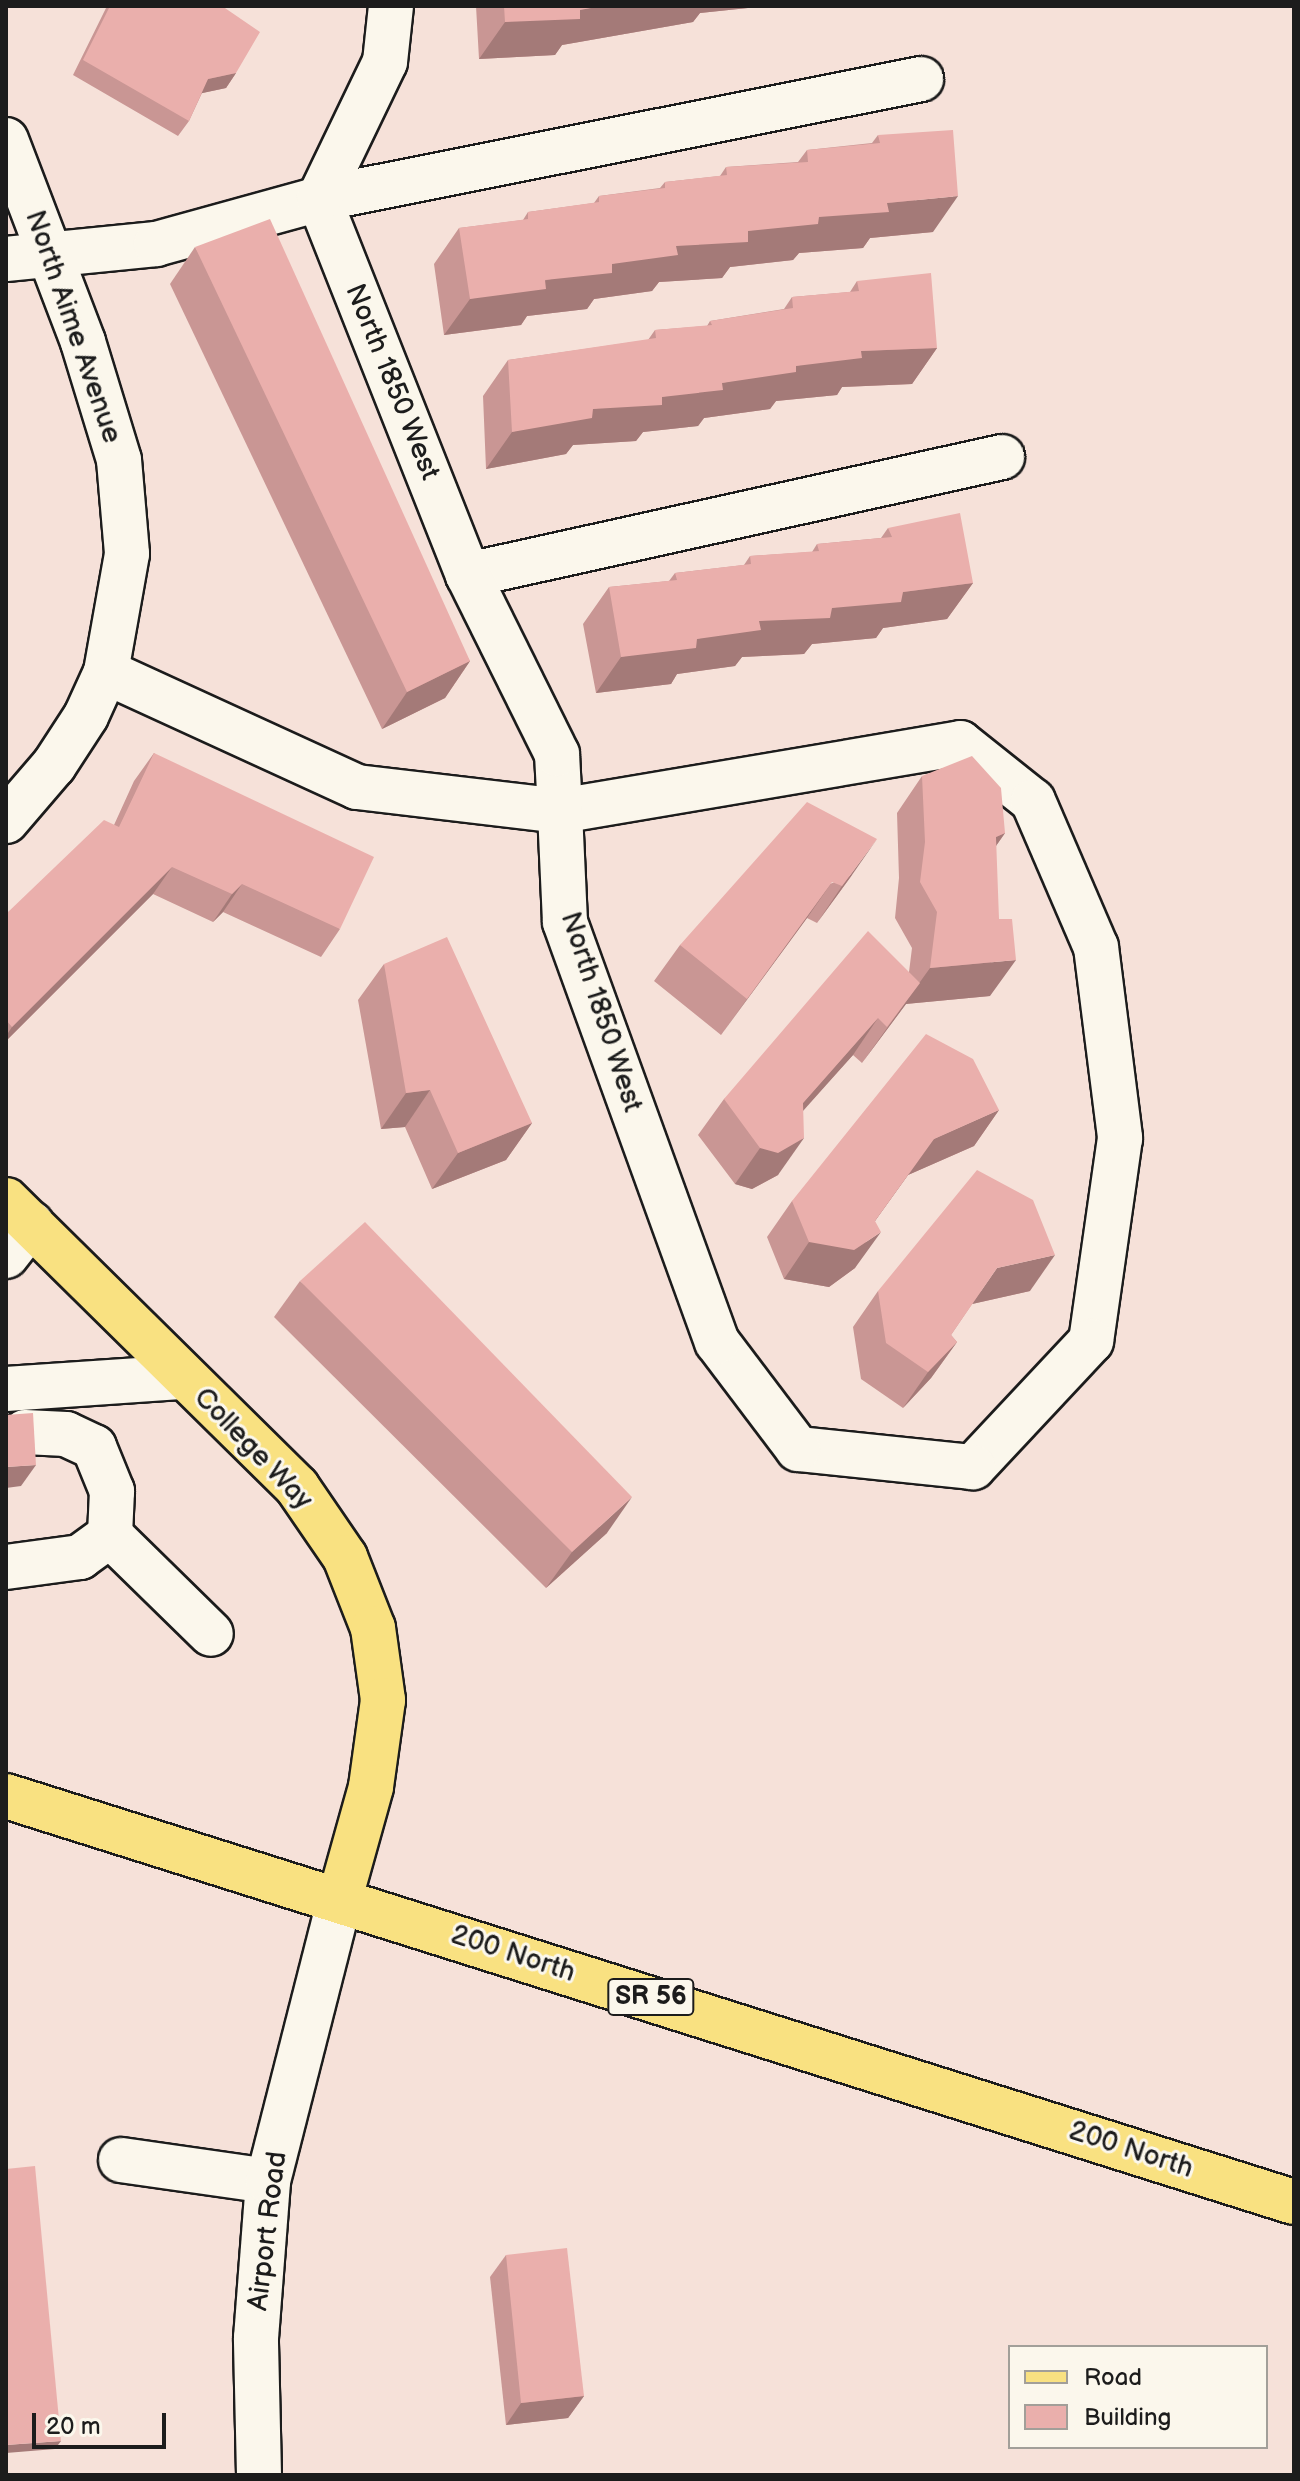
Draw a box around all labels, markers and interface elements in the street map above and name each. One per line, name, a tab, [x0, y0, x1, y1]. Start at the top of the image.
street label: North Aime Avenue	[17, 206, 129, 448]
street label: North 1850 West	[337, 279, 447, 485]
street label: North 1850 West	[553, 907, 649, 1117]
street label: College Way	[186, 1381, 320, 1517]
street label: 200 North	[447, 1918, 579, 1990]
road number: SR 56	[607, 1975, 695, 2019]
street label: 200 North	[1065, 2114, 1197, 2186]
street label: Airport Road	[242, 2149, 294, 2313]
legend	[1008, 2345, 1268, 2449]
text: Road	[1084, 2363, 1142, 2392]
scale bar	[36, 2397, 170, 2447]
text: Building	[1084, 2403, 1171, 2432]
text: 20 m	[46, 2412, 101, 2441]

